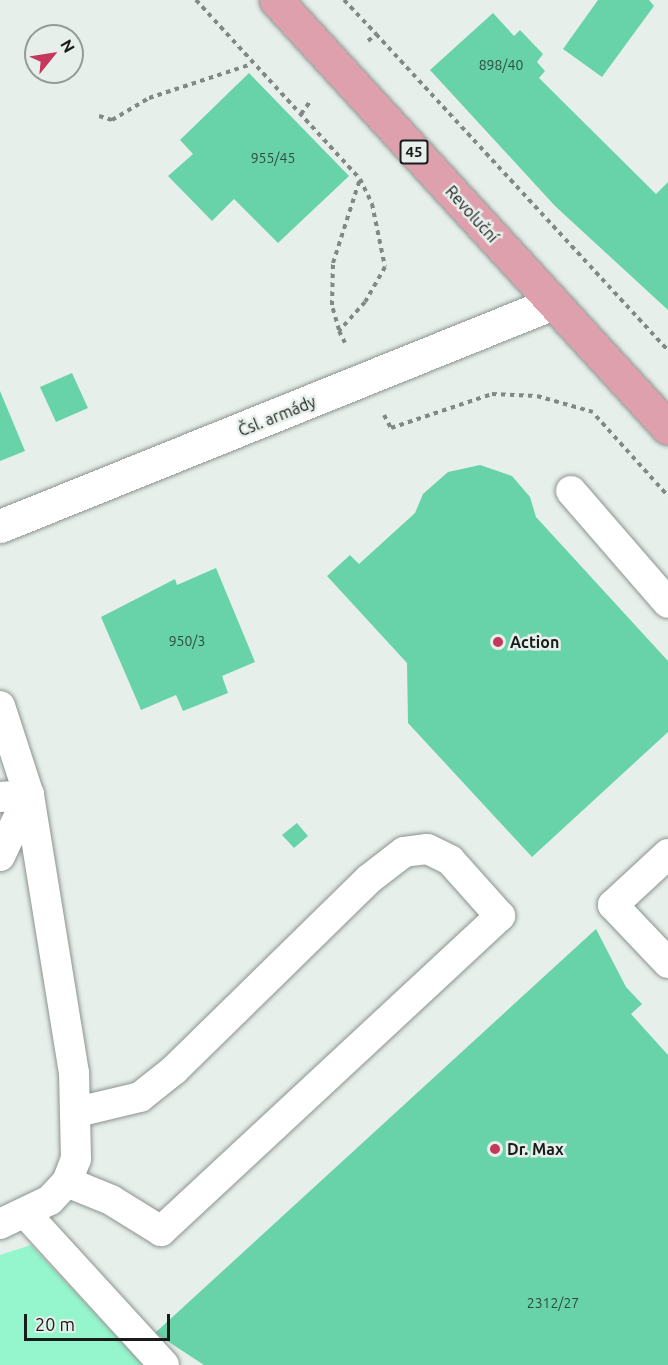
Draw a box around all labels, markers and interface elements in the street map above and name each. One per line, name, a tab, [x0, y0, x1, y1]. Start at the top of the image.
north arrow	[24, 24, 84, 84]
text: N	[57, 36, 79, 56]
house number: 898/40	[479, 57, 523, 73]
road number: 45	[399, 140, 429, 164]
house number: 955/45	[251, 150, 295, 166]
street label: Revoluční	[442, 182, 502, 246]
street label: Čsl. armády	[235, 392, 319, 440]
place label: Action	[510, 632, 559, 652]
house number: 950/3	[169, 633, 205, 649]
marker: Action	[491, 635, 505, 649]
place label: Dr. Max	[507, 1139, 564, 1159]
marker: Dr. Max	[488, 1142, 502, 1156]
house number: 2312/27	[527, 1295, 579, 1311]
scale bar	[27, 1302, 172, 1340]
text: 20 m	[35, 1314, 75, 1334]

